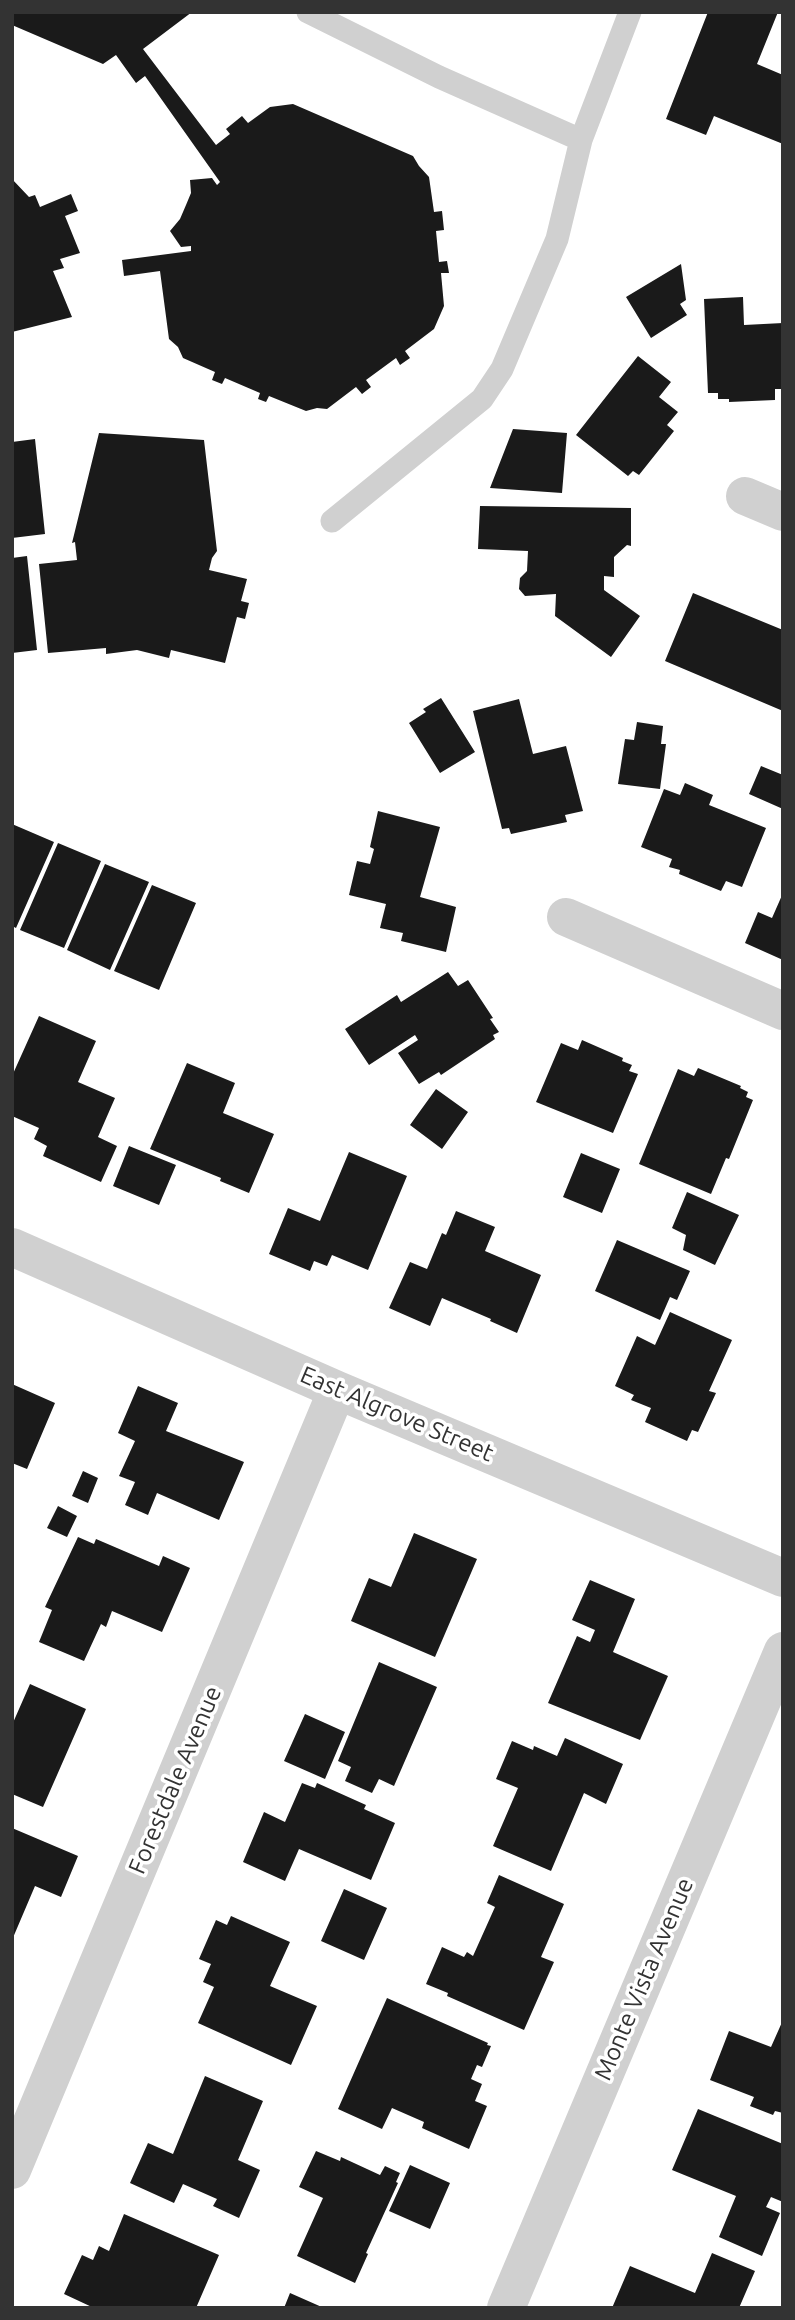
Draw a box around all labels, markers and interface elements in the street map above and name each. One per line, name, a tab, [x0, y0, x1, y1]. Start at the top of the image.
street label: East Algrove Street	[296, 1360, 498, 1468]
street label: Forestdale Avenue	[122, 1682, 228, 1878]
street label: Monte Vista Avenue	[588, 1873, 700, 2085]

